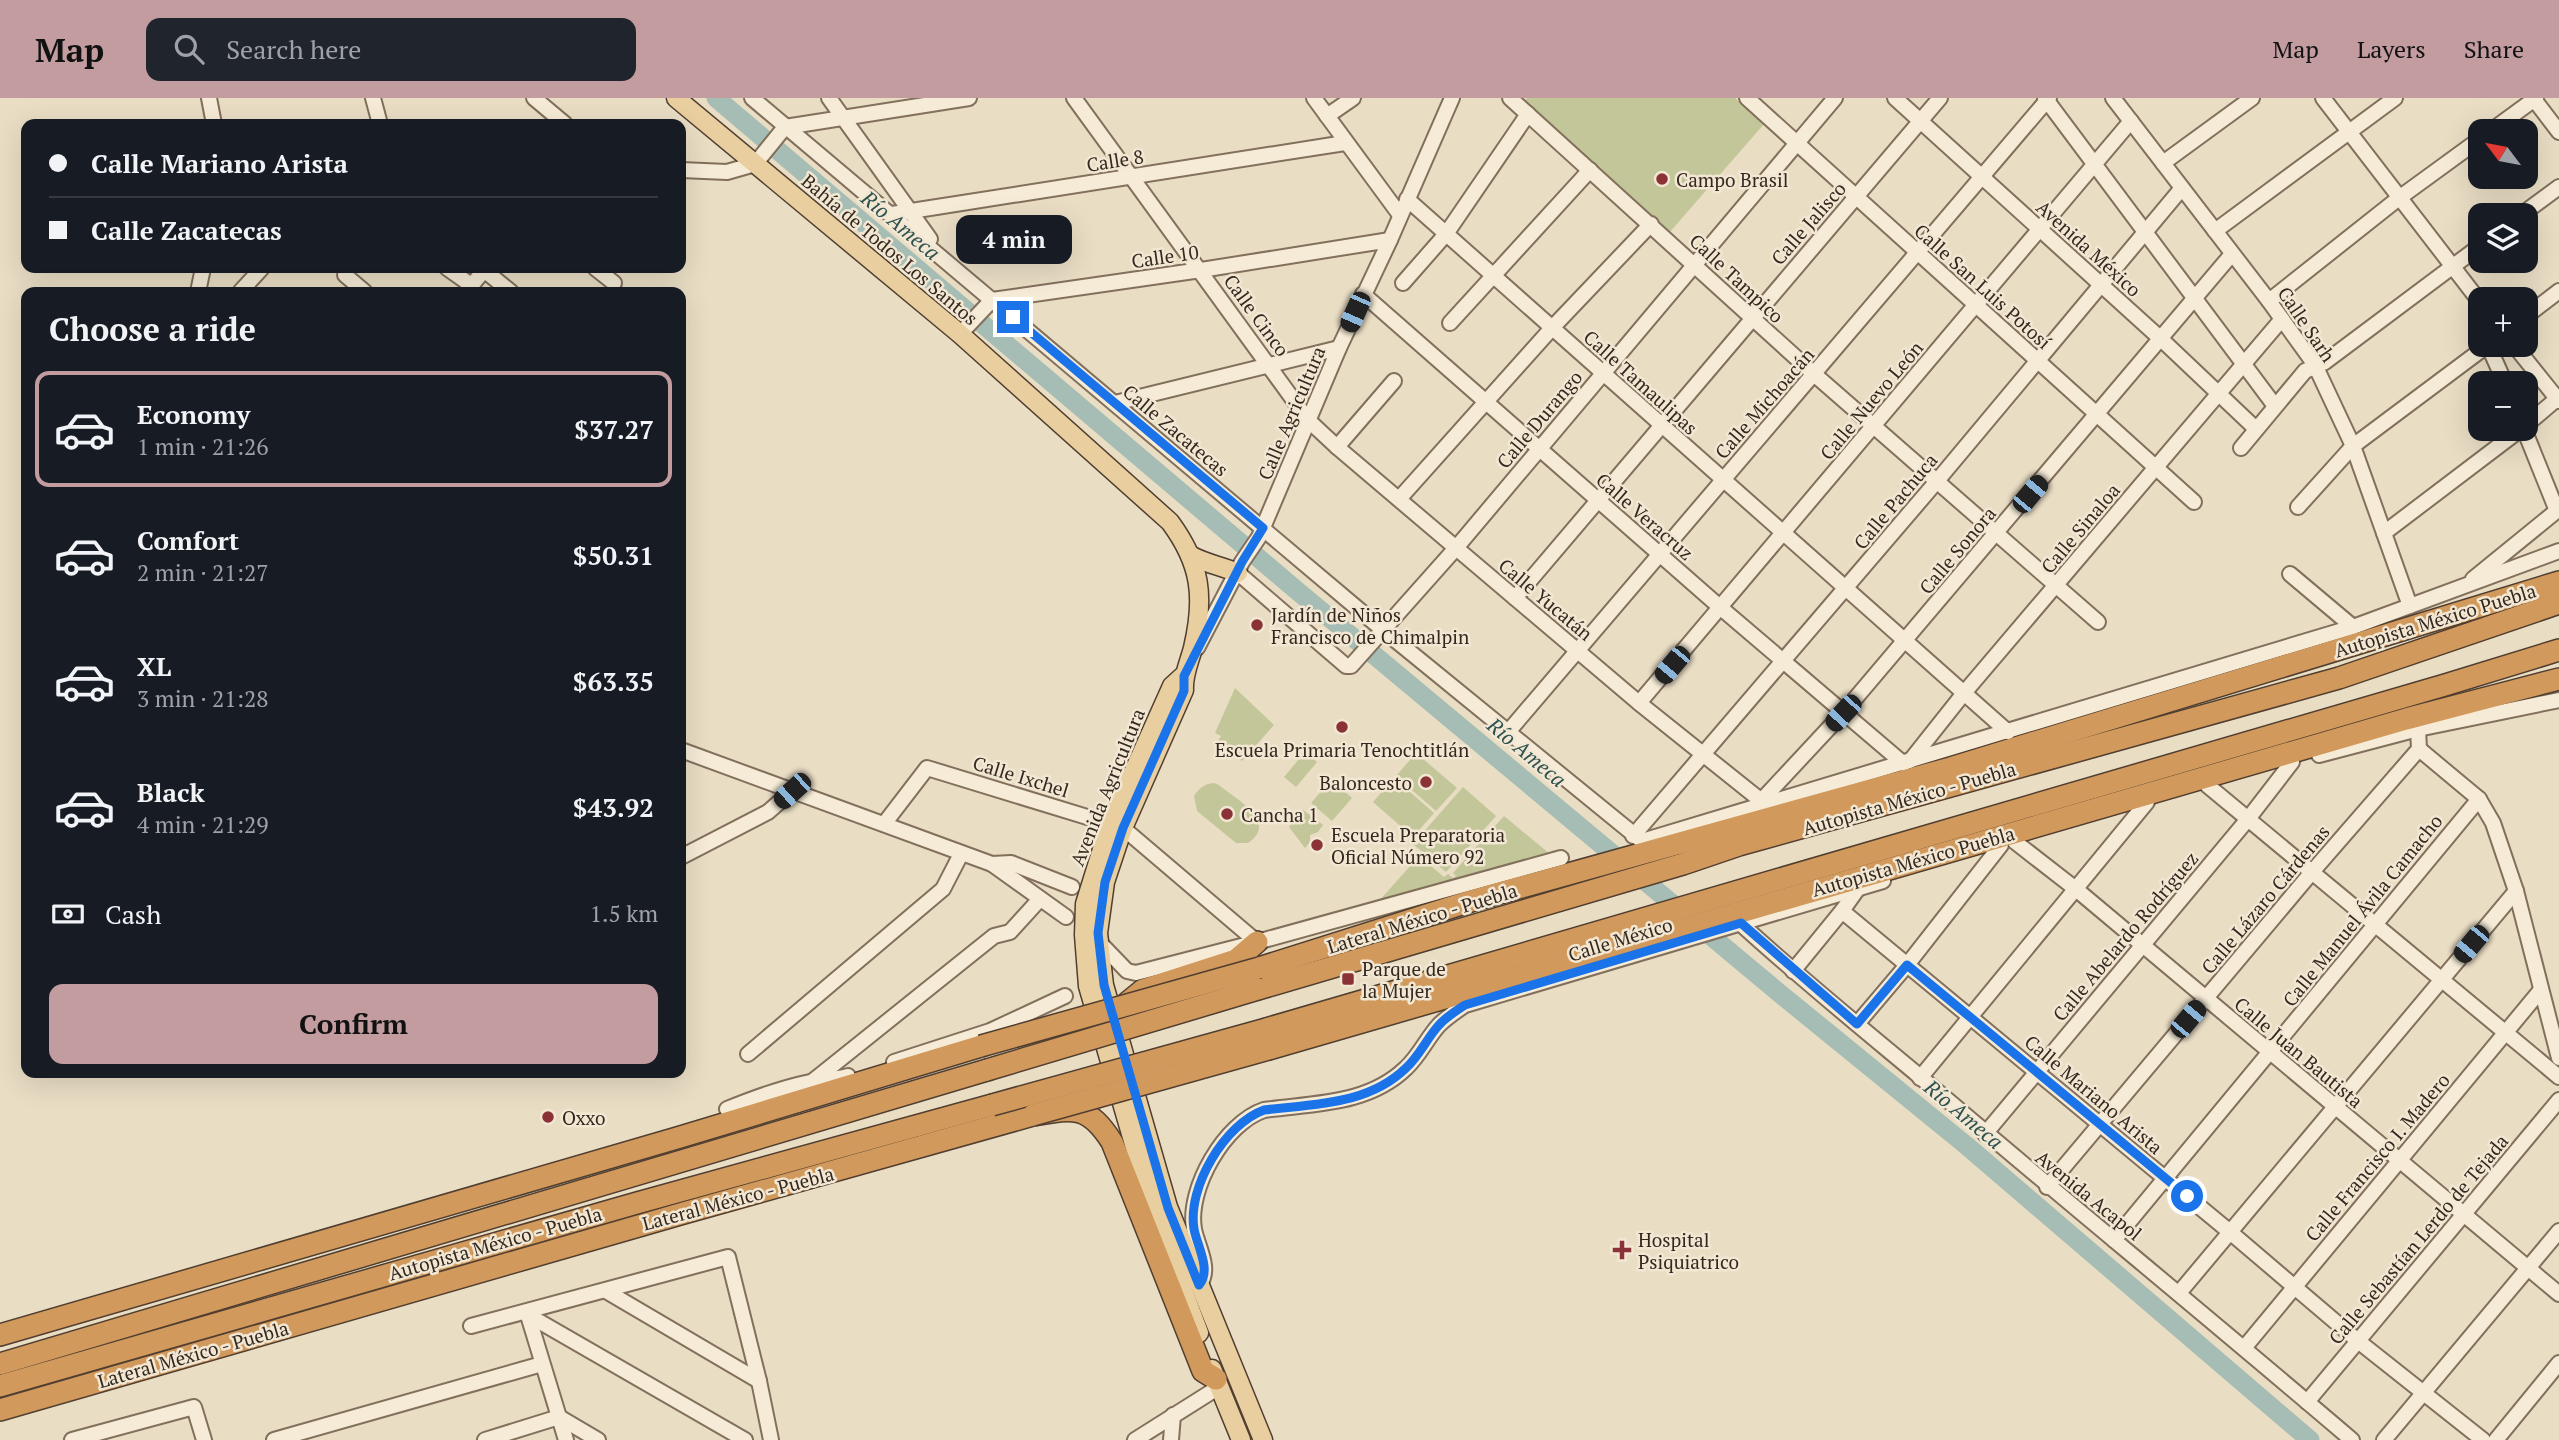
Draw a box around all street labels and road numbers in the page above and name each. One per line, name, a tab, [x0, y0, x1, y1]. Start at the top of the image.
street label: Calle 8	[1085, 143, 1145, 177]
street label: Bahía de Todos Los Santos	[797, 168, 983, 330]
street label: Calle Jalisco	[1765, 176, 1851, 270]
street label: Avenida México	[2031, 194, 2147, 302]
street label: Calle San Luis Potosí	[1909, 218, 2057, 354]
street label: Calle Tampico	[1685, 228, 1789, 328]
street label: Calle 10	[1130, 239, 1200, 273]
street label: Calle Cinco	[1219, 269, 1295, 361]
street label: Calle Sarh	[2273, 281, 2341, 367]
street label: Calle Tamaulipas	[1579, 324, 1703, 440]
street label: Calle Nuevo León	[1814, 335, 1928, 465]
street label: Calle Agricultura	[1252, 342, 1331, 484]
street label: Calle Michoacán	[1709, 342, 1819, 464]
street label: Calle Durango	[1491, 365, 1587, 473]
street label: Calle Zacatecas	[1118, 379, 1234, 481]
street label: Calle Pachuca	[1848, 448, 1943, 554]
street label: Calle Veracruz	[1591, 467, 1699, 565]
street label: Calle Sinaloa	[2035, 478, 2125, 578]
street label: Calle Sonora	[1913, 501, 2001, 599]
street label: Calle Yucatán	[1494, 552, 1598, 646]
street label: Autopista México Puebla	[2331, 577, 2539, 663]
street label: Avenida Agricultura	[1064, 704, 1150, 869]
street label: Calle Ixchel	[970, 750, 1072, 802]
street label: Autopista México - Puebla	[1799, 755, 2019, 840]
street label: Calle Manuel Ávila Camacho	[2277, 809, 2447, 1011]
street label: Calle Lázaro Cárdenas	[2195, 819, 2335, 979]
street label: Autopista México Puebla	[1809, 820, 2018, 902]
street label: Calle Abelardo Rodríguez	[2047, 846, 2203, 1026]
street label: Lateral México - Puebla	[1324, 877, 1520, 959]
street label: Calle México	[1565, 911, 1675, 967]
street label: Calle Juan Bautista	[2230, 991, 2369, 1113]
street label: Calle Mariano Arista	[2020, 1029, 2169, 1159]
street label: Calle Francisco I. Madero	[2299, 1068, 2455, 1246]
street label: Calle Sebastían Lerdo de Tejada	[2323, 1129, 2514, 1349]
street label: Avenida Acapol	[2031, 1145, 2147, 1245]
street label: Lateral México - Puebla	[639, 1160, 837, 1236]
street label: Autopista México - Puebla	[385, 1200, 605, 1285]
street label: Lateral México - Puebla	[95, 1315, 292, 1393]

